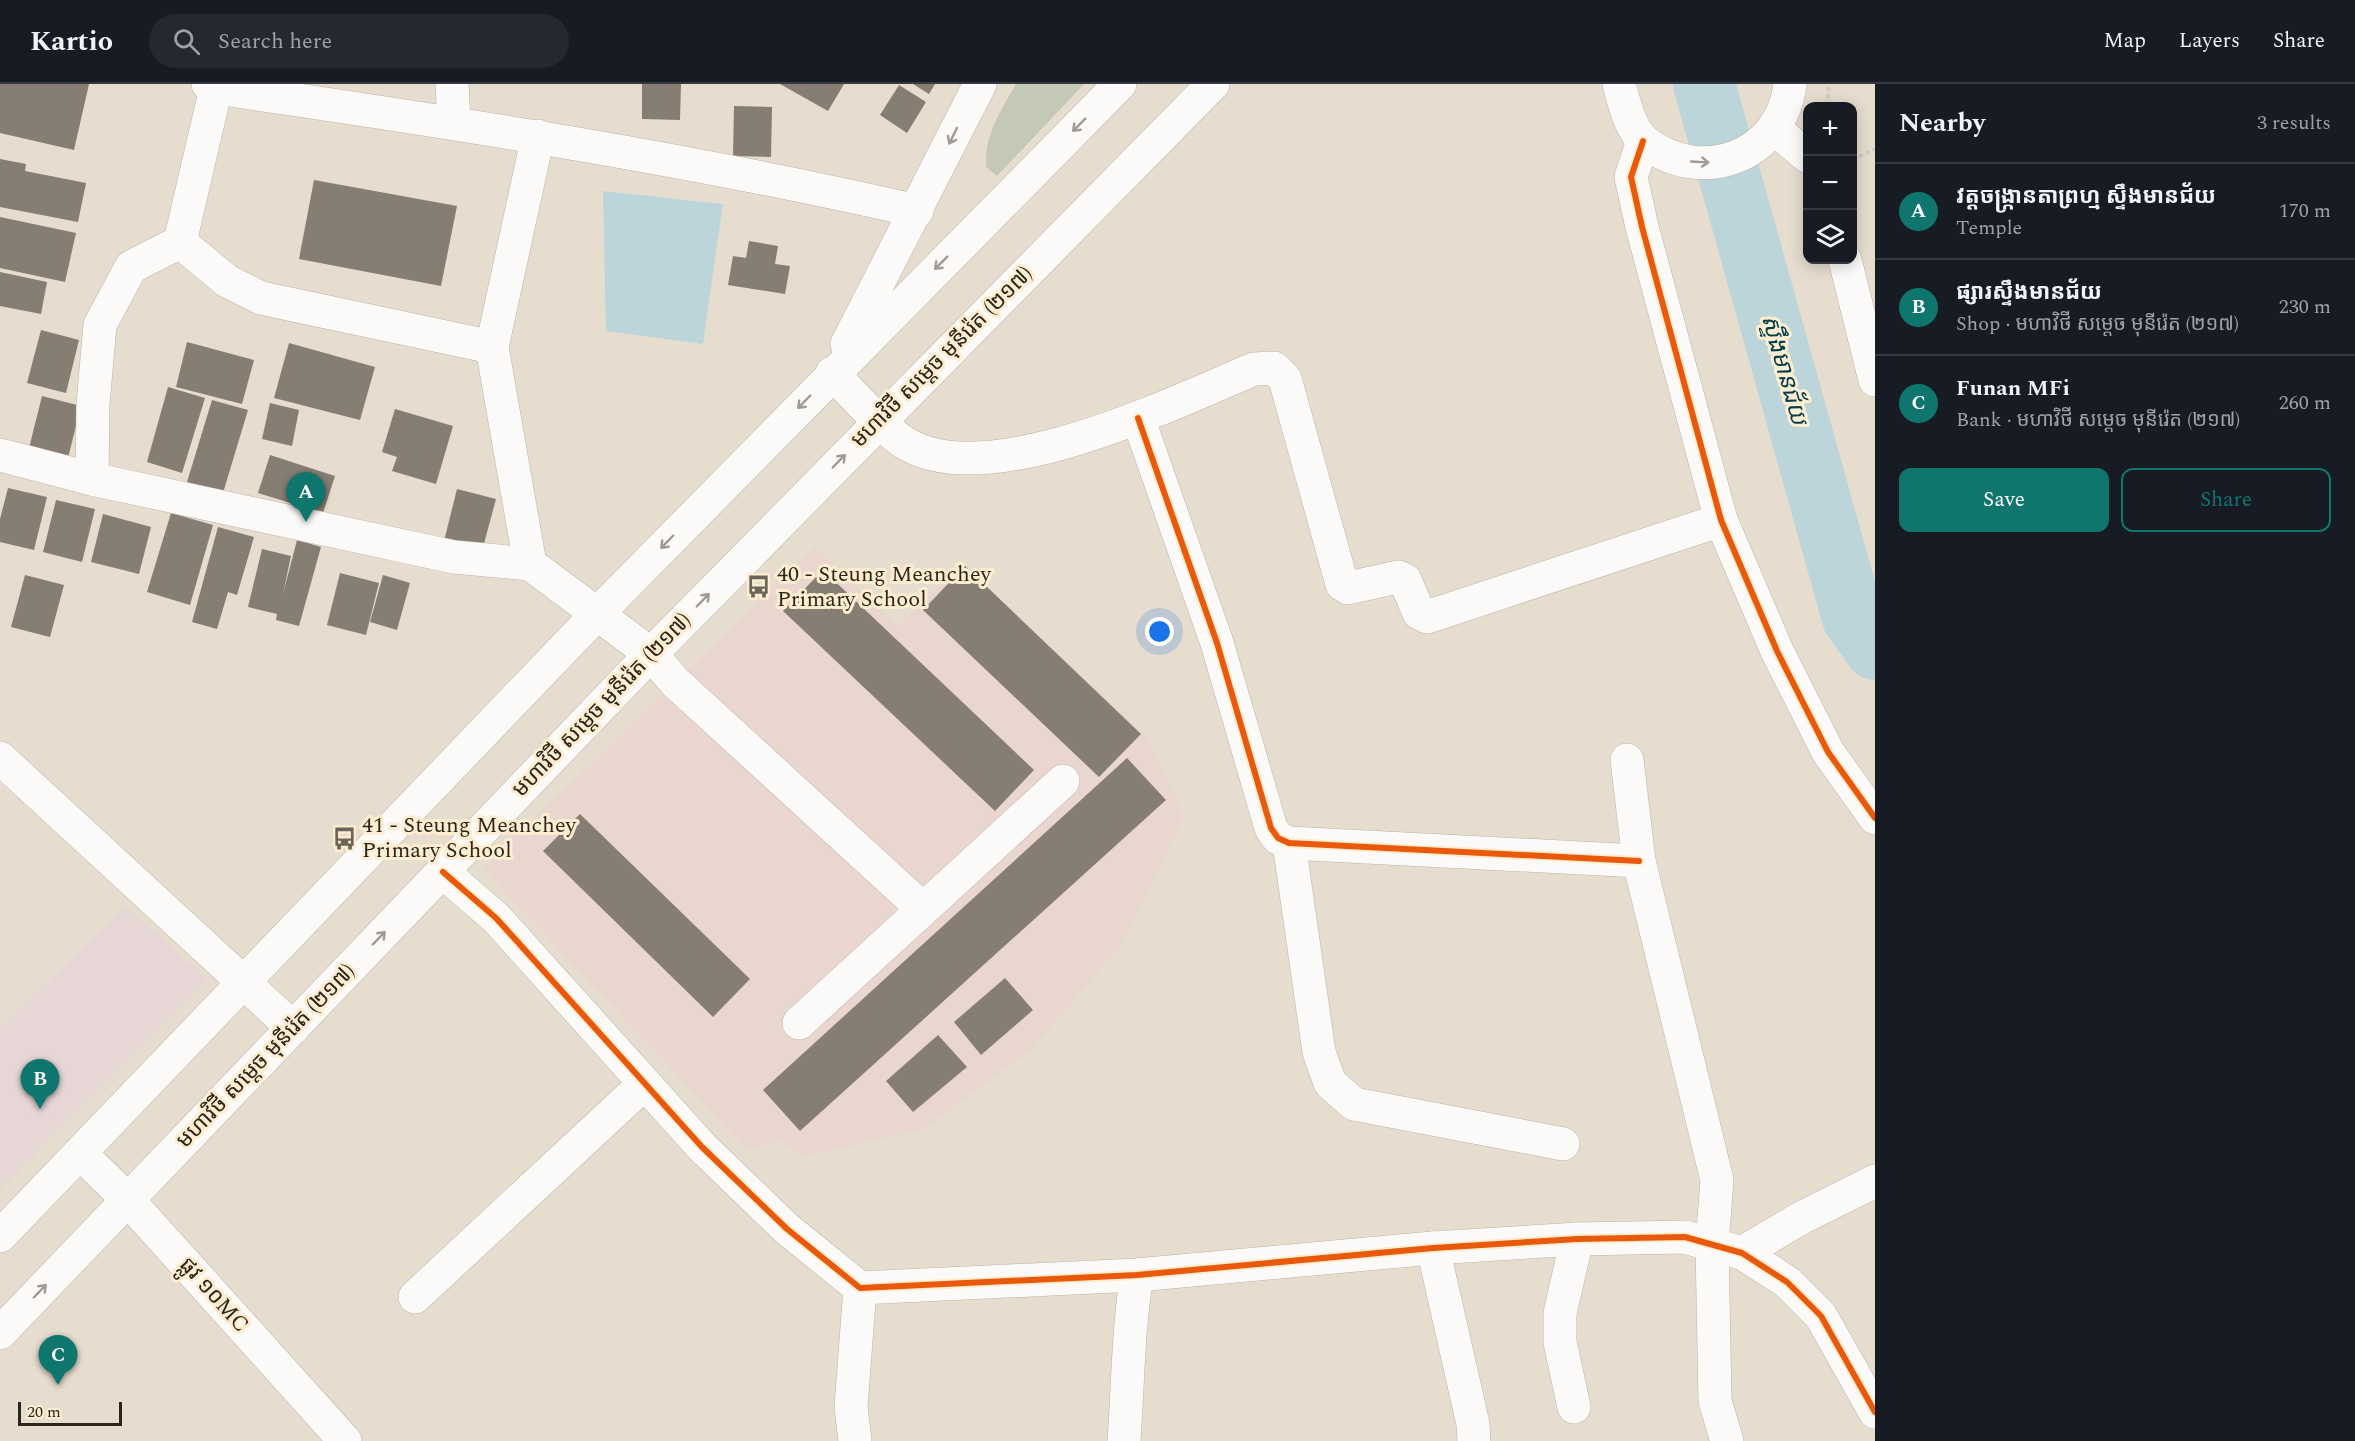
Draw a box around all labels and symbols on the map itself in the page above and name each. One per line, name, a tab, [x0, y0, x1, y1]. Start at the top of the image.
one-way arrow	[1071, 118, 1086, 133]
one-way arrow	[947, 127, 959, 145]
one-way arrow	[1689, 157, 1709, 168]
one-way arrow	[934, 256, 948, 271]
street label: មហាវិថី សម្តេច មុនីរ៉េត (២១៧)	[843, 258, 1041, 456]
water label: ស្ទឹងមានជ័យ	[1751, 311, 1817, 431]
one-way arrow	[797, 395, 811, 410]
one-way arrow	[831, 453, 846, 468]
pin: A	[286, 472, 326, 522]
one-way arrow	[660, 534, 675, 549]
place label: 40 - Steung Meanchey Primary School	[777, 558, 993, 616]
bus stop icon: 40 - Steung Meanchey Primary School	[746, 574, 772, 600]
one-way arrow	[695, 593, 710, 608]
street label: មហាវិថី សម្តេច មុនីរ៉េត (២១៧)	[505, 605, 699, 805]
your location	[1145, 617, 1174, 646]
place label: 41 - Steung Meanchey Primary School	[362, 809, 578, 867]
bus stop icon: 41 - Steung Meanchey Primary School	[331, 825, 357, 851]
one-way arrow	[372, 931, 386, 946]
street label: មហាវិថី សម្តេច មុនីរ៉េត (២១៧)	[169, 956, 363, 1156]
pin: B	[20, 1060, 60, 1109]
street label: ផ្លូវ ១០MC	[169, 1250, 257, 1342]
one-way arrow	[33, 1284, 48, 1299]
pin: C	[38, 1336, 78, 1385]
scale bar	[18, 1399, 122, 1426]

